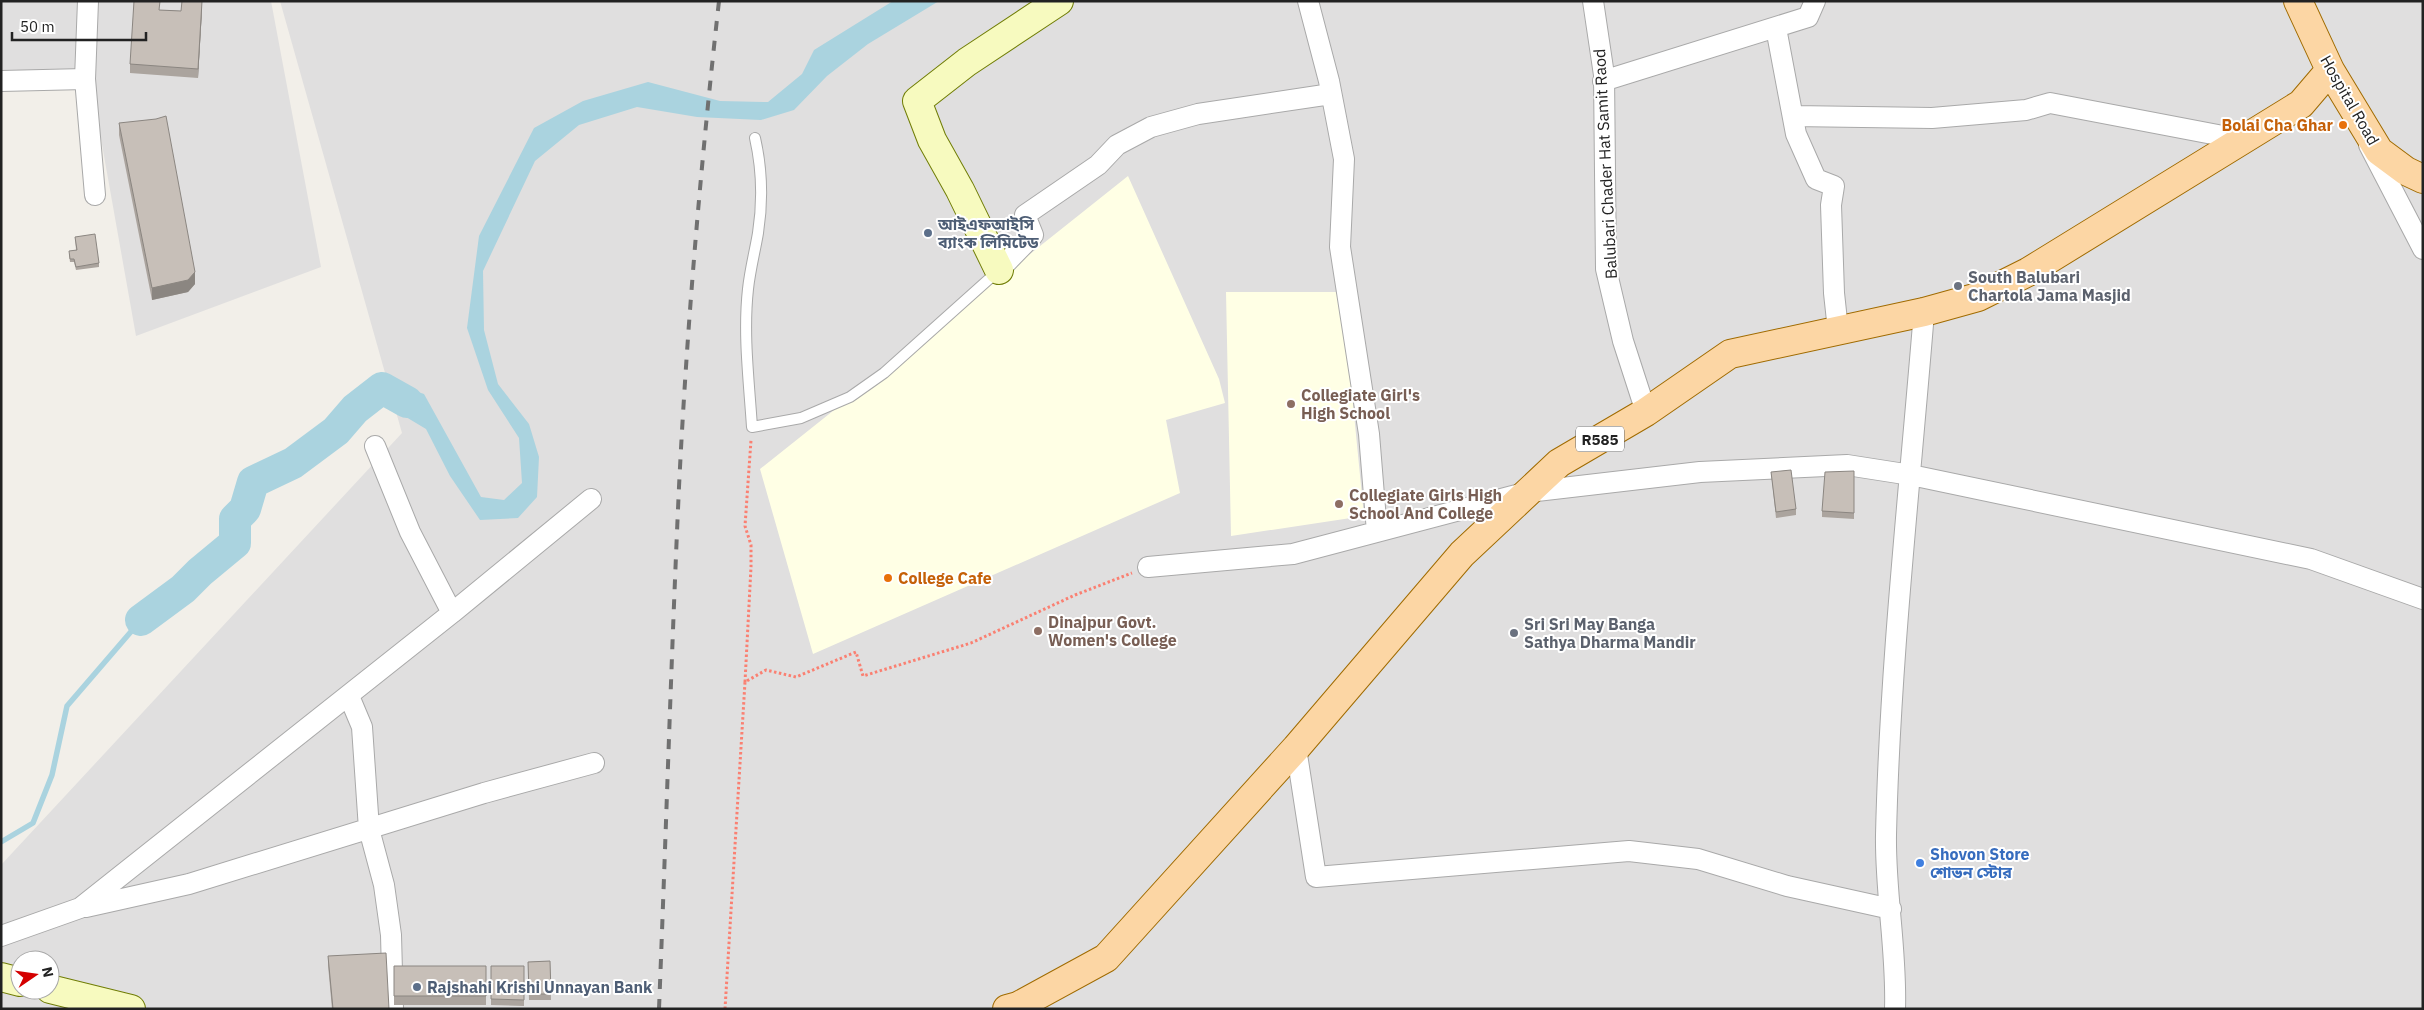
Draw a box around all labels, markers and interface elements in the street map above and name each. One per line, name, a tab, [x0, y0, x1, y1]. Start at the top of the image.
scale bar	[12, 10, 146, 42]
text: 50 m	[20, 17, 55, 36]
street label: Balubari Chader Hat Samit Raod	[1589, 48, 1621, 280]
street label: Hospital Road	[2316, 52, 2384, 148]
place label: Bolai Cha Ghar	[2222, 115, 2334, 135]
marker: Bolai Cha Ghar	[2337, 119, 2349, 131]
place label: আইএফআইসি ব্যাংক লিমিটেড	[937, 214, 1039, 252]
marker: আইএফআইসি ব্যাংক লিমিটেড	[922, 227, 934, 239]
place label: South Balubari Chartola Jama Masjid	[1968, 267, 2131, 305]
marker: South Balubari Chartola Jama Masjid	[1952, 280, 1964, 292]
place label: Collegiate Girl's High School	[1301, 385, 1420, 423]
marker: Collegiate Girl's High School	[1285, 398, 1297, 410]
road number: R585	[1576, 426, 1624, 452]
place label: Collegiate Girls High School And College	[1349, 485, 1502, 523]
marker: Collegiate Girls High School And College	[1333, 498, 1345, 510]
place label: College Cafe	[898, 568, 992, 588]
marker: College Cafe	[882, 572, 894, 584]
place label: Dinajpur Govt. Women's College	[1048, 612, 1177, 650]
place label: Sri Sri May Banga Sathya Dharma Mandir	[1524, 614, 1696, 652]
marker: Dinajpur Govt. Women's College	[1032, 625, 1044, 637]
marker: Sri Sri May Banga Sathya Dharma Mandir	[1508, 627, 1520, 639]
place label: Shovon Store শোভন স্টোর	[1930, 844, 2030, 882]
marker: Shovon Store শোভন স্টোর	[1914, 857, 1926, 869]
north arrow	[10, 950, 60, 1000]
text: N	[38, 965, 58, 979]
place label: Rajshahi Krishi Unnayan Bank	[427, 977, 653, 997]
marker: Rajshahi Krishi Unnayan Bank	[411, 981, 423, 993]

